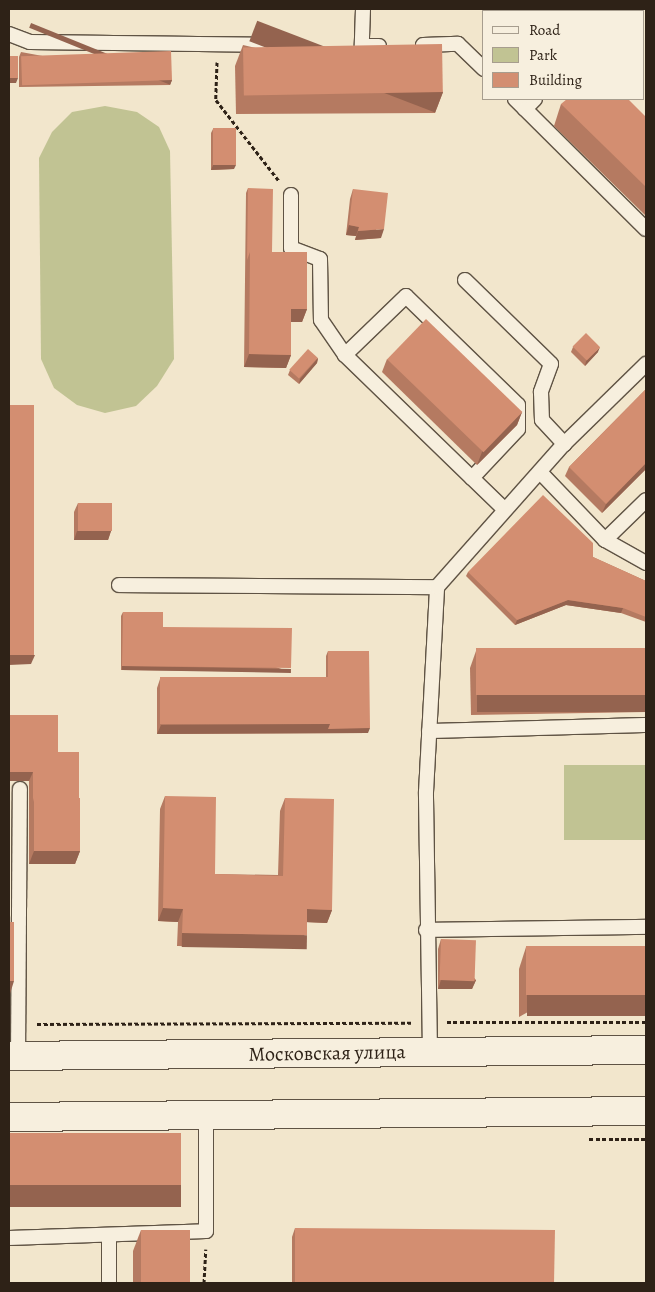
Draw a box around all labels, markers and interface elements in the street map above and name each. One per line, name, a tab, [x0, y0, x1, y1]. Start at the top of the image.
legend	[482, 10, 645, 100]
text: Road	[529, 20, 560, 40]
text: Park	[529, 45, 557, 65]
text: Building	[529, 70, 582, 90]
street label: Московская улица	[248, 1040, 406, 1066]

